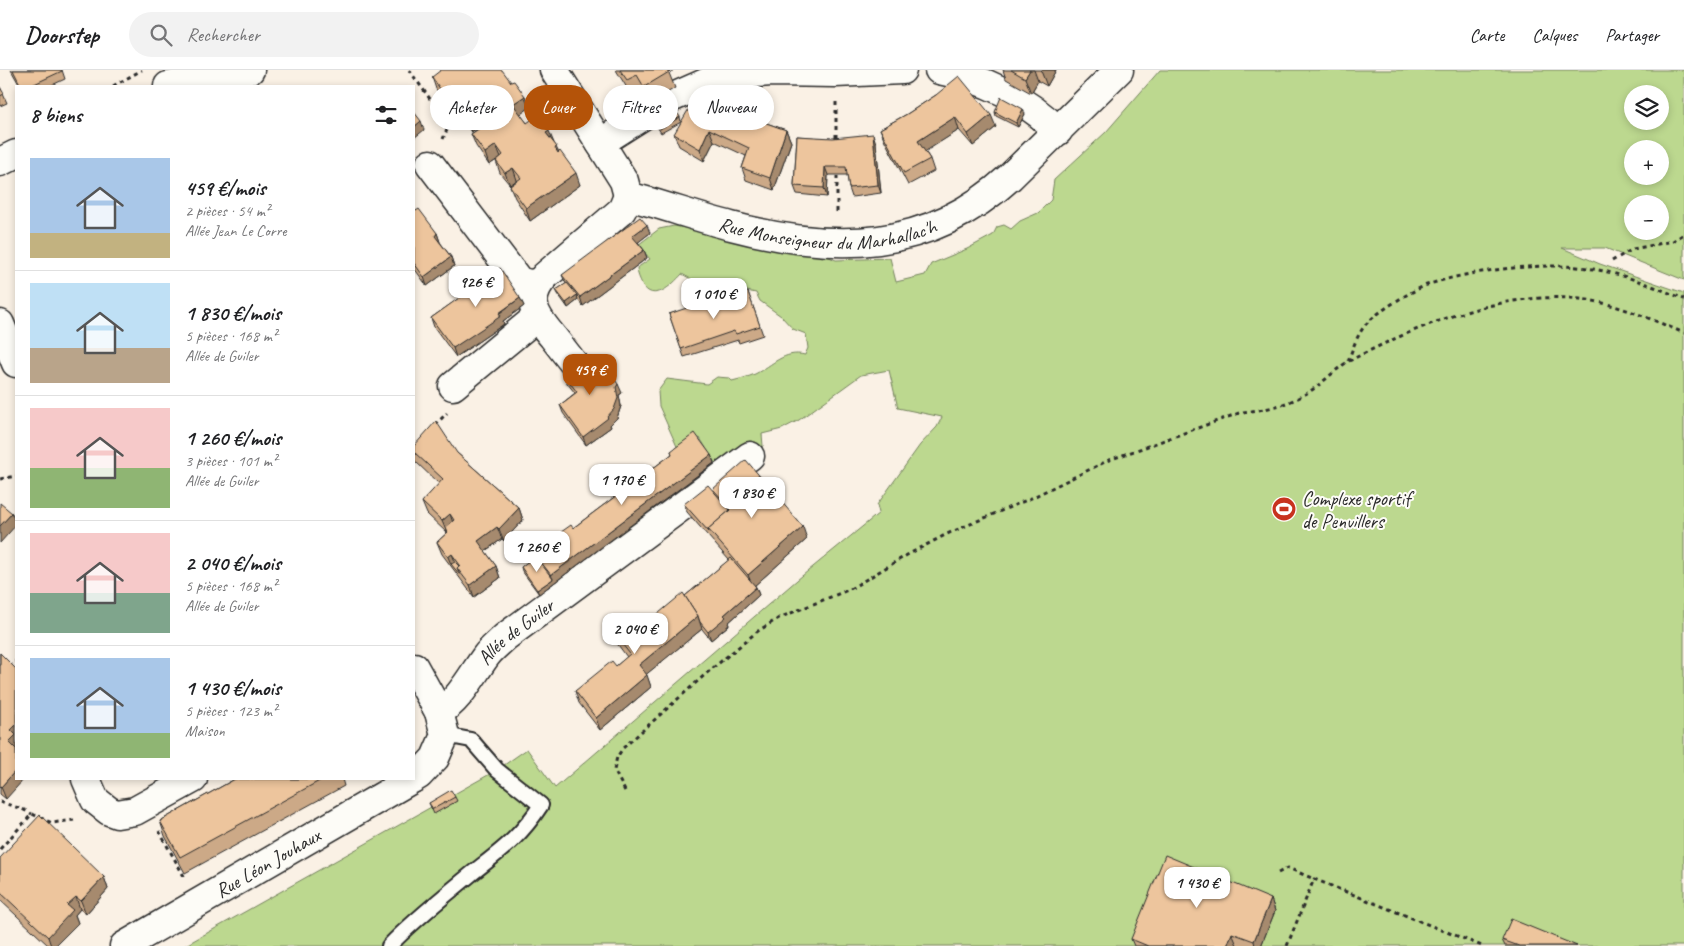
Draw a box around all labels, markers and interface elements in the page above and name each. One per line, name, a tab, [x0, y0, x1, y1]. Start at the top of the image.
search box	[129, 12, 479, 57]
text: Doorstep	[25, 20, 99, 50]
icon: search	[147, 21, 175, 49]
text: Rechercher	[187, 23, 260, 47]
text: Carte	[1470, 24, 1504, 46]
text: Calques	[1532, 24, 1577, 46]
text: Partager	[1605, 24, 1659, 46]
chip: Acheter	[430, 85, 514, 130]
chip: Louer	[524, 85, 593, 130]
chip: Filtres	[603, 85, 678, 130]
chip: Nouveau	[688, 85, 774, 130]
map controls	[1624, 85, 1669, 240]
button: layers	[1624, 85, 1669, 130]
icon: filters	[372, 101, 400, 129]
text: 8 biens	[30, 102, 82, 128]
button: +	[1624, 140, 1669, 185]
text: 459 €/mois	[185, 175, 266, 201]
icon: home	[70, 178, 130, 238]
button: −	[1624, 195, 1669, 240]
text: 2 pièces · 54 m²	[185, 201, 270, 221]
street label: Rue Monseigneur du Marhallac'h	[716, 211, 941, 255]
text: Allée Jean Le Corre	[185, 221, 286, 241]
pin: 926 €	[441, 266, 511, 308]
text: 926 €	[460, 272, 492, 292]
pin: 1 010 €	[668, 278, 760, 320]
text: 1 010 €	[692, 284, 736, 304]
text: 1 830 €/mois	[185, 300, 281, 326]
icon: home	[70, 303, 130, 363]
text: 5 pièces · 168 m²	[185, 326, 277, 346]
text: Allée de Guiler	[185, 346, 258, 366]
pin: 459 €	[555, 354, 625, 396]
text: 459 €	[574, 360, 606, 380]
text: 1 260 €/mois	[185, 425, 281, 451]
icon: home	[70, 428, 130, 488]
text: 3 pièces · 101 m²	[185, 451, 277, 471]
pin: 1 170 €	[576, 464, 668, 506]
text: 1 170 €	[600, 470, 644, 490]
text: Allée de Guiler	[185, 471, 258, 491]
pin: 1 830 €	[706, 476, 798, 519]
text: 1 830 €	[730, 483, 774, 503]
place label: Complexe sportif de Penvillers	[1302, 486, 1415, 534]
sports icon: Complexe sportif de Penvillers	[1271, 496, 1297, 522]
pin: 1 260 €	[491, 530, 583, 573]
text: 1 260 €	[515, 537, 559, 557]
text: 2 040 €/mois	[185, 550, 281, 576]
icon: home	[70, 553, 130, 613]
text: 5 pièces · 168 m²	[185, 576, 277, 596]
street label: Allée de Guiler	[471, 592, 560, 669]
text: Allée de Guiler	[185, 596, 258, 616]
pin: 2 040 €	[589, 612, 681, 655]
text: 2 040 €	[613, 619, 657, 639]
text: 1 430 €/mois	[185, 675, 281, 701]
icon: home	[70, 678, 130, 738]
text: 5 pièces · 123 m²	[185, 701, 277, 721]
text: Maison	[185, 721, 225, 741]
street label: Rue Léon Jouhaux	[210, 821, 327, 903]
pin: 1 430 €	[1151, 866, 1243, 909]
text: 1 430 €	[1175, 873, 1219, 893]

